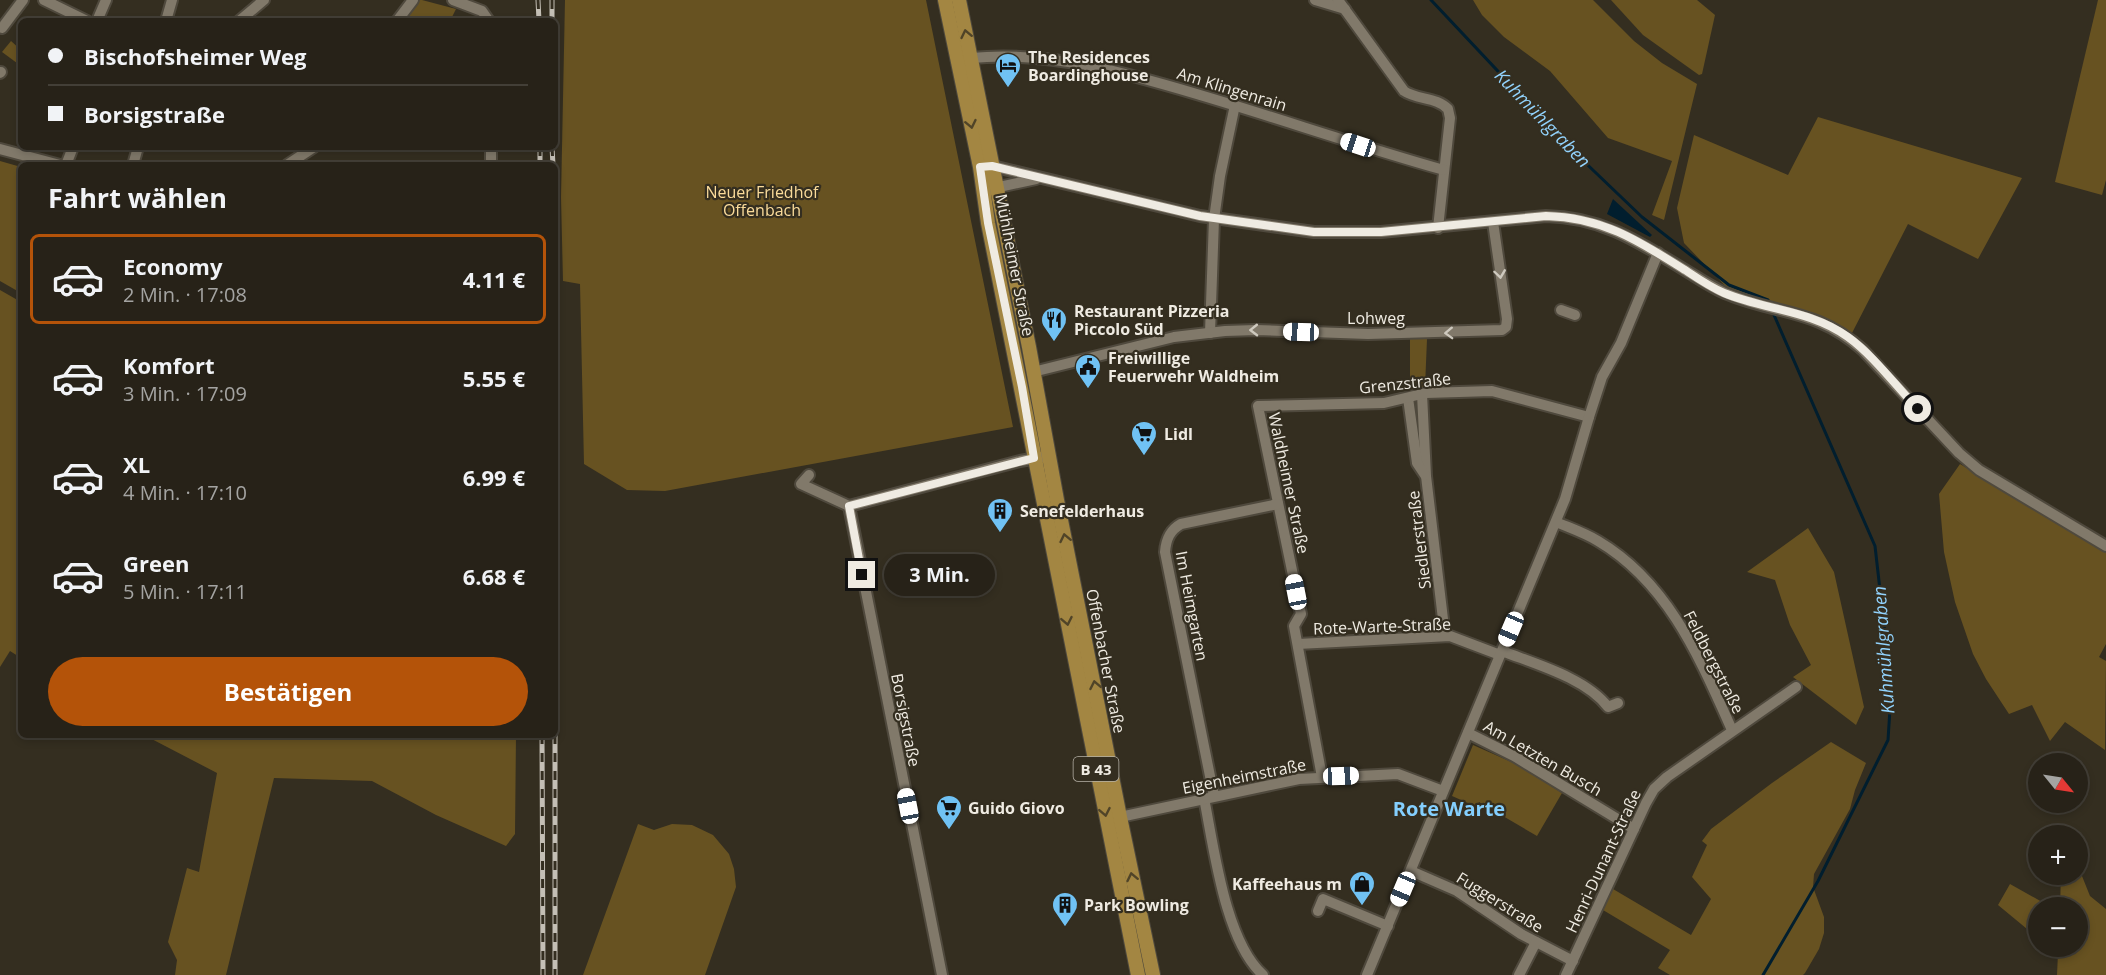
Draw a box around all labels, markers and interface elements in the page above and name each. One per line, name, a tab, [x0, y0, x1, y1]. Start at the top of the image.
one-way arrow	[961, 29, 974, 39]
text: Bischofsheimer Weg	[84, 41, 306, 71]
place label: The Residences Boardinghouse	[1028, 46, 1150, 86]
hotel icon: The Residences Boardinghouse	[993, 51, 1023, 89]
street label: Am Klingenrain	[1174, 62, 1290, 116]
water label: Kuhmühlgraben	[1490, 64, 1596, 172]
text: Borsigstraße	[84, 99, 225, 129]
one-way arrow	[964, 119, 977, 129]
car	[1338, 131, 1378, 159]
text: Fahrt wählen	[48, 179, 227, 216]
park label: Neuer Friedhof Offenbach	[706, 181, 820, 221]
street label: Mühlheimer Straße	[990, 192, 1040, 338]
text: Economy	[123, 251, 222, 281]
icon: car	[51, 252, 105, 306]
text: 4.11 €	[463, 264, 525, 294]
one-way arrow	[1494, 270, 1506, 279]
text: 2 Min. · 17:08	[123, 281, 247, 308]
place label: Restaurant Pizzeria Piccolo Süd	[1074, 300, 1229, 340]
restaurant icon: Restaurant Pizzeria Piccolo Süd	[1039, 305, 1069, 343]
street label: Lohweg	[1347, 307, 1405, 329]
car	[1283, 322, 1319, 342]
one-way arrow	[1249, 324, 1258, 336]
one-way arrow	[1444, 326, 1453, 339]
place label: Freiwillige Feuerwehr Waldheim	[1108, 347, 1279, 387]
text: Komfort	[123, 350, 215, 380]
icon: car	[51, 351, 105, 405]
public building icon: Freiwillige Feuerwehr Waldheim	[1073, 352, 1103, 390]
text: 5.55 €	[463, 363, 525, 393]
street label: Grenzstraße	[1358, 367, 1452, 399]
text: 3 Min. · 17:09	[123, 380, 247, 407]
route start	[1904, 395, 1931, 422]
street label: Waldheimer Straße	[1263, 410, 1315, 556]
supermarket icon: Lidl	[1129, 419, 1159, 457]
place label: Lidl	[1164, 423, 1193, 445]
text: XL	[123, 449, 150, 479]
icon: car	[51, 450, 105, 504]
text: 6.99 €	[463, 462, 525, 492]
text: 4 Min. · 17:10	[123, 479, 247, 506]
street label: Siedlerstraße	[1402, 490, 1436, 590]
building icon: Senefelderhaus	[985, 496, 1015, 534]
place label: Senefelderhaus	[1020, 500, 1144, 522]
one-way arrow	[1059, 533, 1072, 543]
text: Green	[123, 548, 189, 578]
icon: car	[51, 549, 105, 603]
street label: Im Heimgarten	[1171, 549, 1213, 663]
callout: 3 Min.	[883, 554, 994, 596]
text: 6.68 €	[463, 561, 525, 591]
route end	[848, 561, 875, 588]
text: 3 Min.	[909, 561, 970, 588]
car	[1284, 573, 1308, 611]
text: 5 Min. · 17:11	[123, 578, 247, 605]
water label: Kuhmühlgraben	[1867, 585, 1899, 715]
street label: Offenbacher Straße	[1081, 587, 1131, 735]
street label: Feldbergstraße	[1679, 607, 1749, 717]
car	[1496, 609, 1526, 649]
street label: Rote-Warte-Straße	[1313, 613, 1451, 639]
one-way arrow	[1060, 616, 1073, 626]
button: Bestätigen	[48, 657, 528, 726]
street label: Borsigstraße	[886, 671, 926, 769]
one-way arrow	[1089, 681, 1102, 691]
street label: Am Letzten Busch	[1480, 715, 1606, 801]
street label: Eigenheimstraße	[1180, 753, 1308, 799]
north arrow	[2028, 753, 2088, 813]
map controls	[2028, 753, 2088, 957]
road number: B 43	[1074, 757, 1118, 781]
car	[1323, 766, 1359, 786]
street label: Henri-Dunant-Straße	[1560, 786, 1646, 936]
car	[896, 787, 920, 825]
supermarket icon: Guido Giovo	[934, 793, 964, 831]
district label: Rote Warte	[1393, 795, 1505, 822]
place label: Guido Giovo	[968, 797, 1065, 819]
one-way arrow	[1098, 807, 1111, 817]
button: +	[2028, 825, 2088, 885]
street label: Fuggerstraße	[1452, 867, 1548, 937]
shop icon: Kaffeehaus m	[1347, 869, 1377, 907]
car	[1388, 869, 1418, 909]
one-way arrow	[1127, 872, 1140, 882]
place label: Kaffeehaus m	[1232, 873, 1342, 895]
building icon: Park Bowling	[1050, 890, 1080, 928]
place label: Park Bowling	[1084, 894, 1189, 916]
button: −	[2028, 897, 2088, 957]

